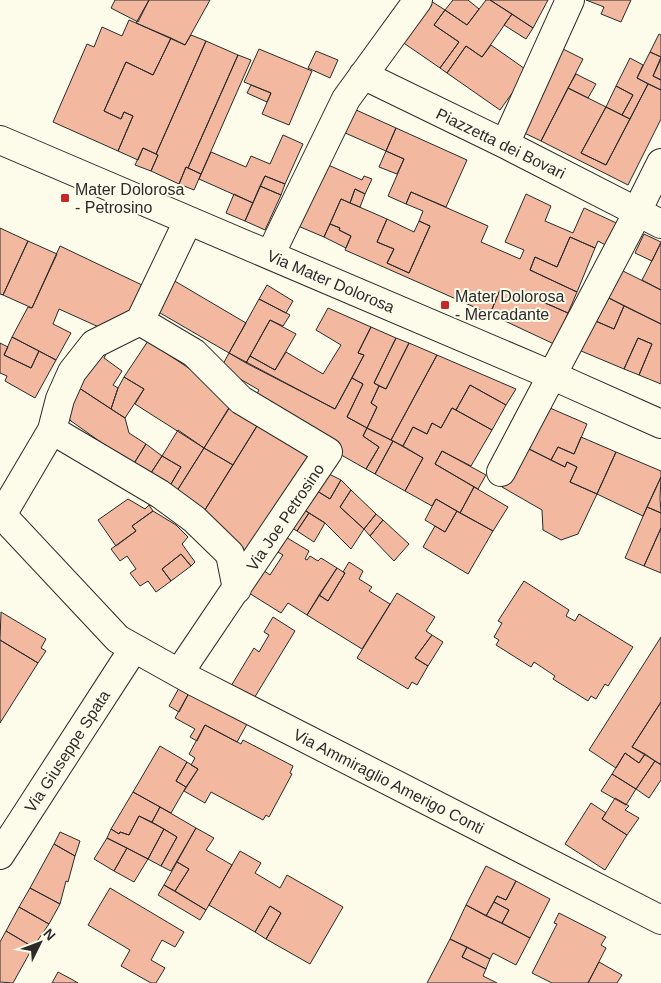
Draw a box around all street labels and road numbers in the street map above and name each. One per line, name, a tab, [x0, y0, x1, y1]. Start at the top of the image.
street label: Piazzetta dei Bovari	[434, 105, 568, 182]
street label: Via Mater Dolorosa	[265, 247, 397, 316]
street label: Via Joe Petrosino	[243, 461, 327, 574]
street label: Via Giuseppe Spata	[22, 687, 113, 815]
street label: Via Ammiraglio Amerigo Conti	[291, 726, 487, 837]

